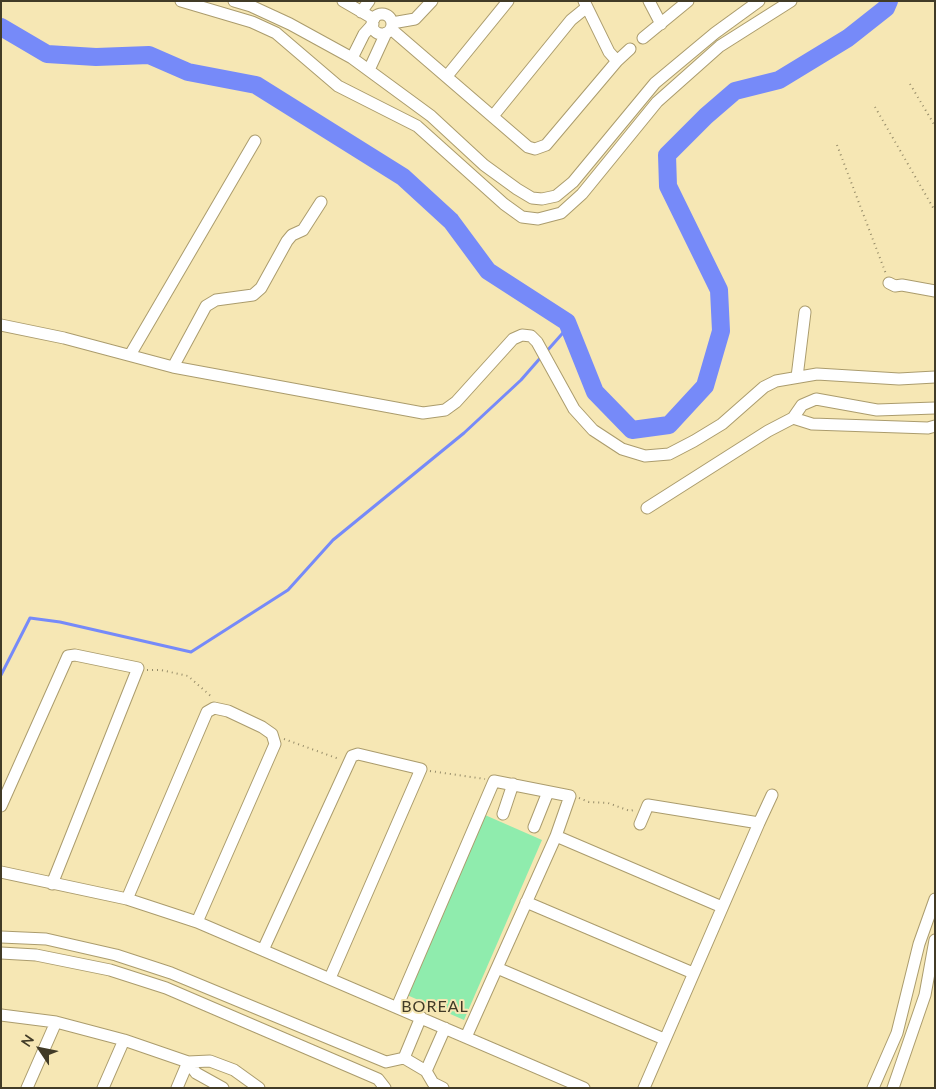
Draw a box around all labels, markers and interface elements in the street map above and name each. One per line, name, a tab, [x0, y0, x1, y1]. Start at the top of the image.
district label: BOREAL	[401, 997, 469, 1017]
north arrow	[15, 1024, 65, 1074]
text: N	[17, 1031, 37, 1050]

